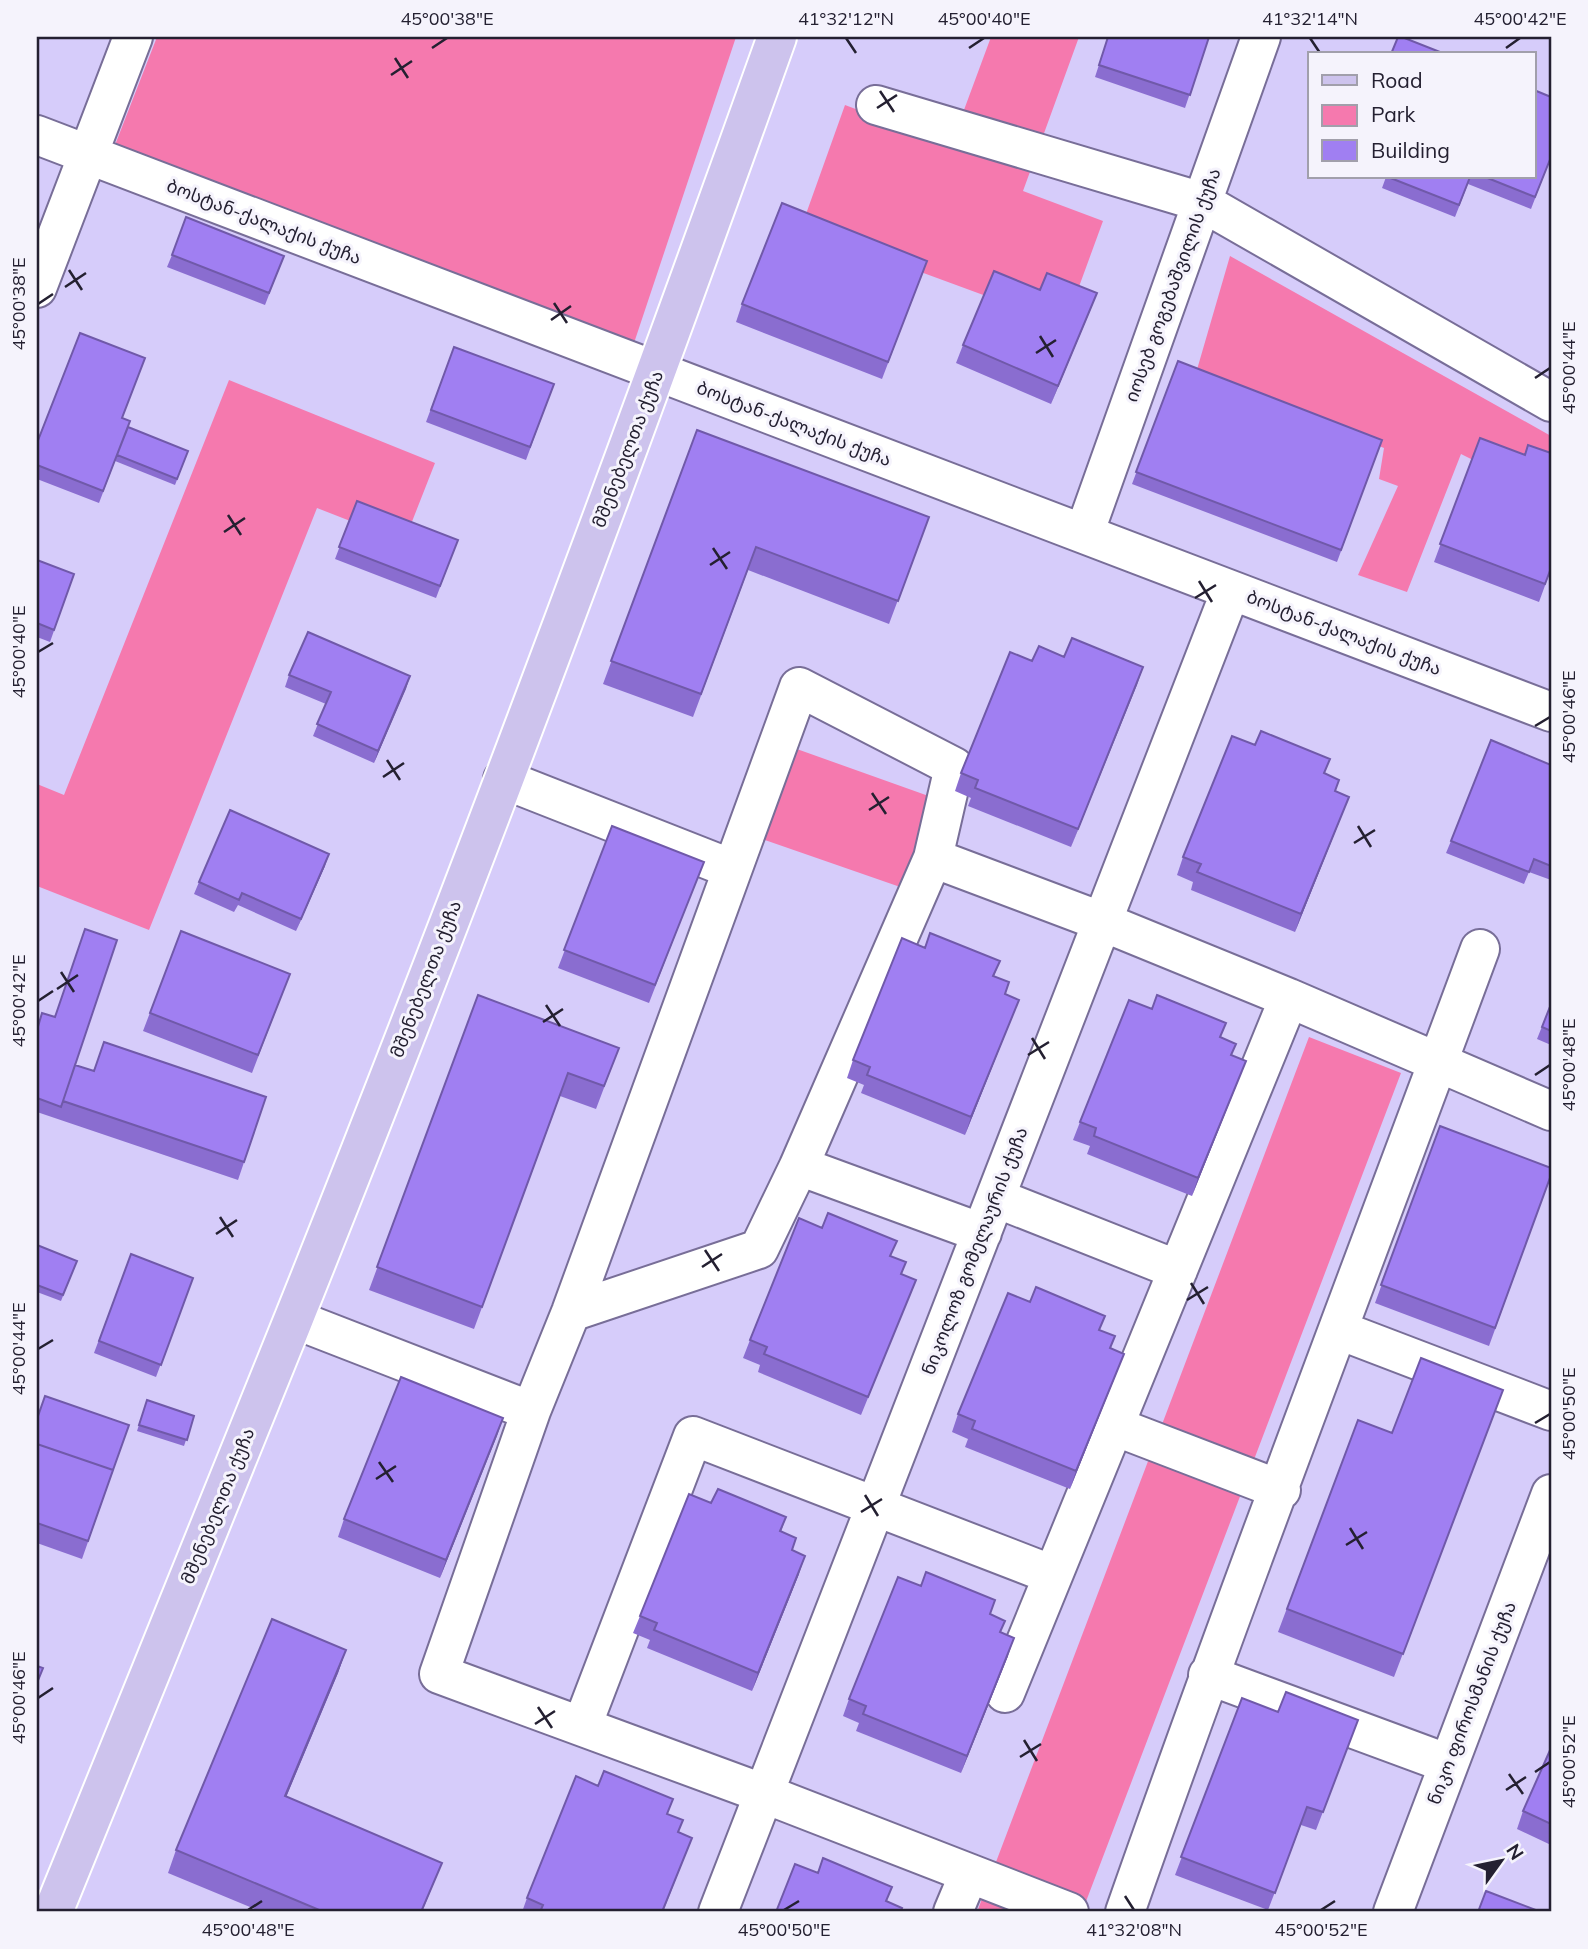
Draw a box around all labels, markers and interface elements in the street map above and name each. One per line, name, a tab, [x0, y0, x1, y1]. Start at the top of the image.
text: 45°00'38"E	[400, 7, 494, 30]
text: 41°32'12"N	[798, 7, 894, 30]
text: 45°00'40"E	[937, 7, 1031, 30]
text: 41°32'14"N	[1262, 7, 1358, 30]
text: 45°00'42"E	[1473, 7, 1567, 30]
legend	[1308, 52, 1536, 178]
text: Road	[1371, 67, 1422, 93]
text: Park	[1371, 101, 1415, 127]
text: Building	[1371, 137, 1450, 163]
street label: იოსებ გოგებაშვილის ქუჩა	[1119, 165, 1226, 405]
street label: ბოსტან-ქალაქის ქუჩა	[164, 174, 365, 269]
text: 45°00'38"E	[7, 257, 30, 351]
text: 45°00'44"E	[1557, 321, 1580, 415]
street label: მშენებელთა ქუჩა	[587, 367, 668, 531]
street label: ბოსტან-ქალაქის ქუჩა	[694, 376, 895, 471]
street label: ბოსტან-ქალაქის ქუჩა	[1244, 585, 1445, 680]
text: 45°00'40"E	[7, 605, 30, 699]
text: 45°00'46"E	[1557, 670, 1580, 764]
street label: მშენებელთა ქუჩა	[385, 897, 466, 1061]
text: 45°00'42"E	[7, 954, 30, 1048]
text: 45°00'48"E	[1557, 1018, 1580, 1112]
street label: ნიკოლოზ გომელაურის ქუჩა	[916, 1123, 1033, 1378]
text: 45°00'44"E	[7, 1302, 30, 1396]
text: 45°00'50"E	[1557, 1367, 1580, 1461]
street label: მშენებელთა ქუჩა	[176, 1424, 259, 1587]
street label: ნიკო ფიროსმანის ქუჩა	[1422, 1598, 1521, 1808]
text: 45°00'46"E	[7, 1651, 30, 1745]
text: 45°00'52"E	[1557, 1715, 1580, 1809]
north arrow	[1466, 1826, 1536, 1896]
text: N	[1501, 1839, 1529, 1864]
text: 45°00'48"E	[201, 1918, 295, 1941]
text: 45°00'50"E	[737, 1918, 831, 1941]
text: 41°32'08"N	[1086, 1918, 1182, 1941]
text: 45°00'52"E	[1274, 1918, 1368, 1941]

